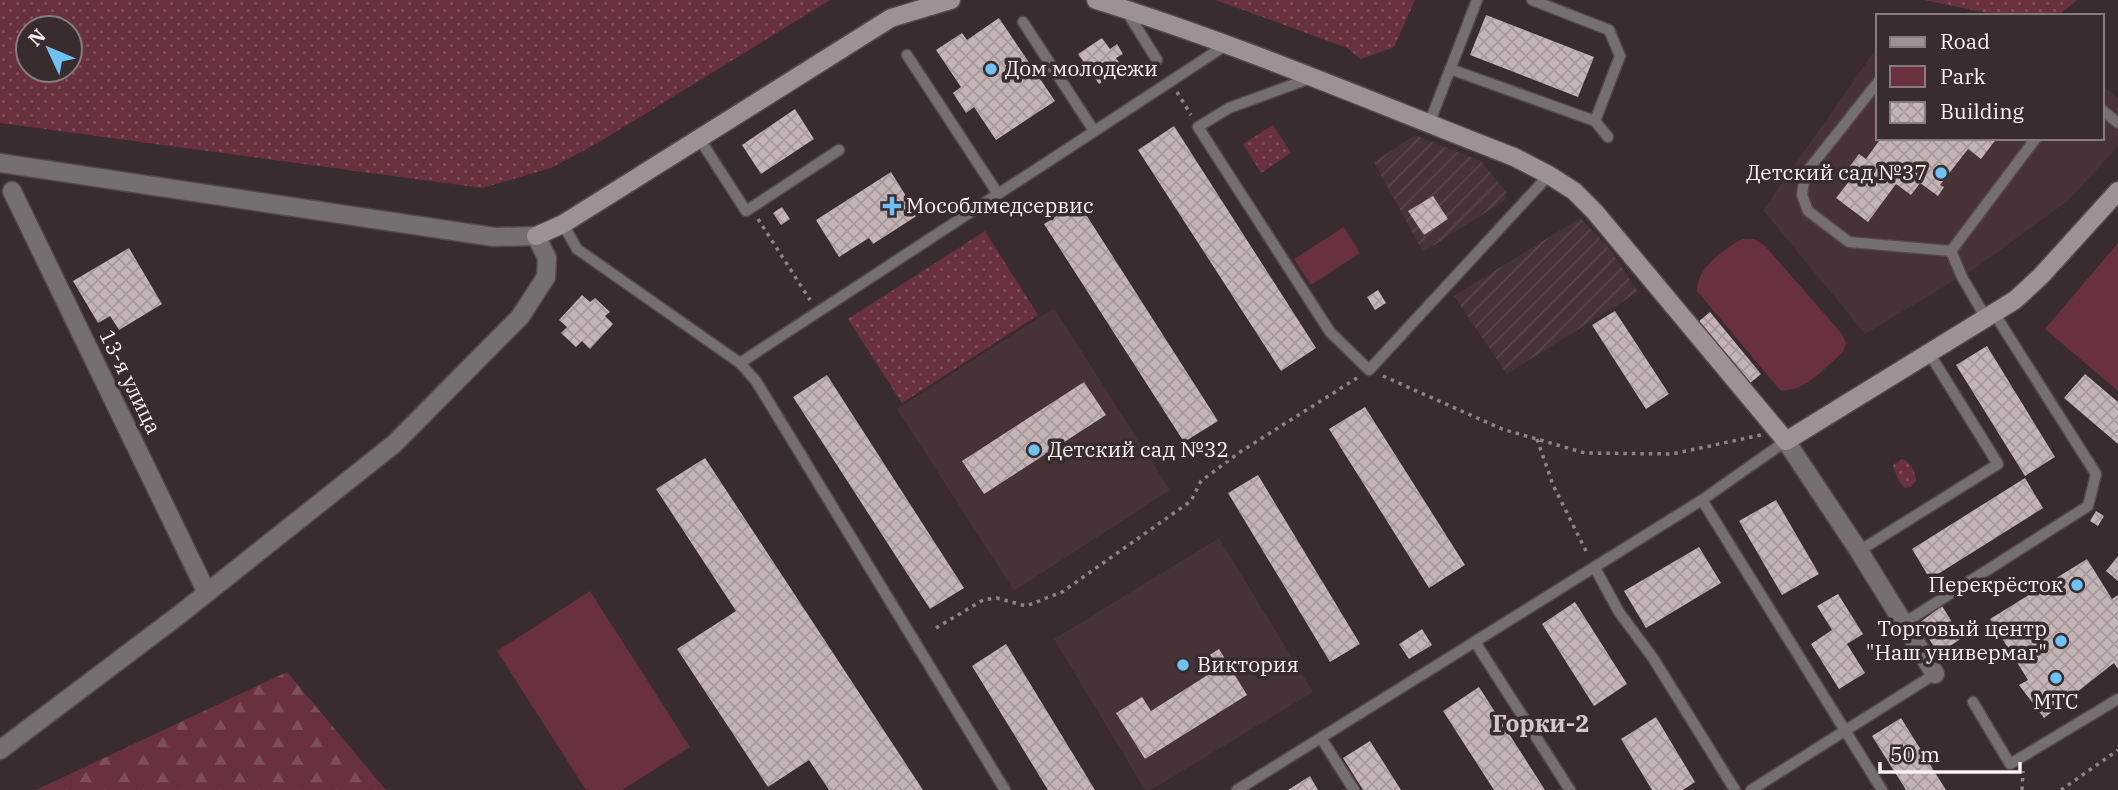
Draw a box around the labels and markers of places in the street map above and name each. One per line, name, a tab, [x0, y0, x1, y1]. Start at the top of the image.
place label: Дом молодежи	[1005, 54, 1158, 82]
marker: Дом молодежи	[983, 61, 999, 77]
place label: Детский сад №37	[1746, 158, 1927, 186]
marker: Детский сад №37	[1933, 165, 1949, 181]
place label: Мособлмедсервис	[906, 191, 1094, 219]
marker: Мособлмедсервис	[884, 198, 900, 214]
place label: Детский сад №32	[1048, 435, 1229, 463]
marker: Детский сад №32	[1026, 442, 1042, 458]
place label: Перекрёсток	[1929, 570, 2063, 598]
marker: Перекрёсток	[2069, 577, 2085, 593]
place label: Торговый центр "Наш универмаг"	[1866, 614, 2047, 666]
marker: Торговый центр "Наш универмаг"	[2053, 633, 2069, 649]
place label: Виктория	[1197, 650, 1299, 678]
marker: Виктория	[1175, 657, 1191, 673]
marker: МТС	[2048, 670, 2064, 686]
place label: МТС	[2033, 687, 2079, 715]

